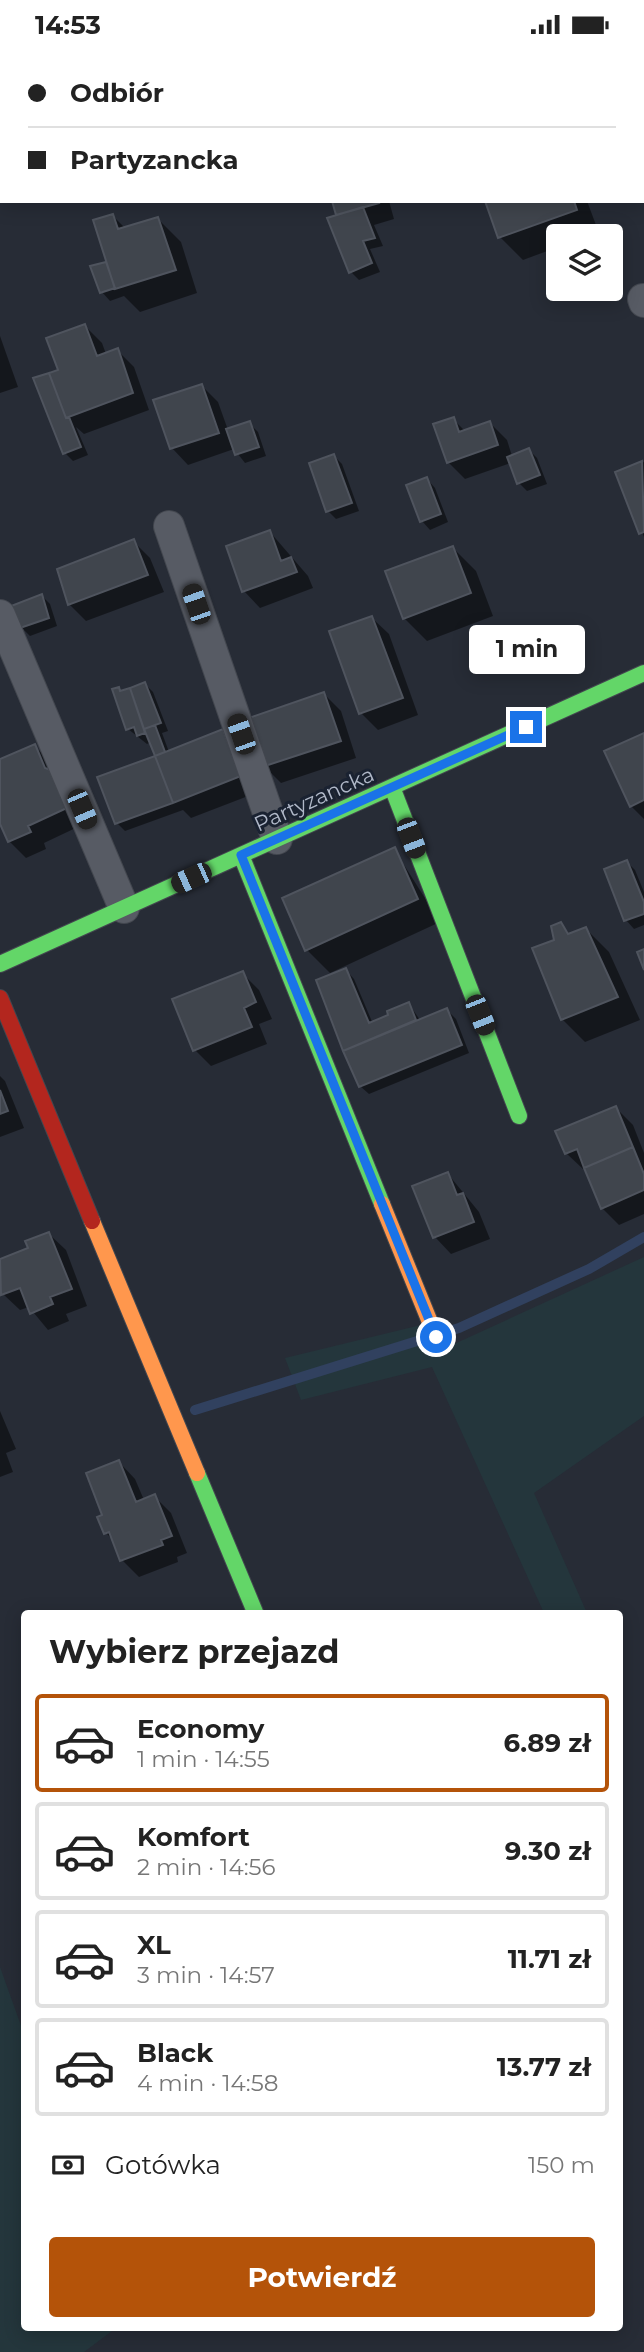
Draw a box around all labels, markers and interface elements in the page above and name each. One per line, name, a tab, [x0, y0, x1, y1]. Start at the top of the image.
text: 14:53	[35, 9, 101, 41]
text: Odbiór	[70, 77, 164, 109]
text: Partyzancka	[70, 144, 239, 176]
map controls	[546, 224, 623, 301]
button: layers	[546, 224, 623, 301]
car	[180, 581, 213, 627]
callout: 1 min	[468, 625, 584, 675]
text: 1 min	[496, 635, 558, 663]
car	[225, 711, 258, 757]
route end	[510, 711, 542, 743]
street label: Partyzancka	[250, 761, 378, 837]
car	[65, 786, 100, 832]
car	[394, 815, 429, 861]
car	[168, 860, 215, 896]
car	[463, 992, 498, 1038]
route start	[420, 1321, 452, 1353]
text: Wybierz przejazd	[49, 1632, 339, 1671]
icon: car	[53, 1712, 116, 1775]
text: Economy	[137, 1713, 264, 1745]
text: 6.89 zł	[503, 1727, 591, 1759]
text: 1 min · 14:55	[137, 1745, 270, 1773]
icon: car	[53, 1820, 116, 1883]
text: Komfort	[137, 1821, 250, 1853]
text: 9.30 zł	[505, 1835, 591, 1867]
text: 2 min · 14:56	[137, 1853, 276, 1881]
icon: car	[53, 1928, 116, 1991]
text: XL	[137, 1929, 171, 1961]
text: 11.71 zł	[508, 1943, 591, 1975]
text: 3 min · 14:57	[137, 1961, 275, 1989]
icon: car	[53, 2036, 116, 2099]
text: Black	[137, 2037, 213, 2069]
text: 13.77 zł	[497, 2051, 591, 2083]
text: 4 min · 14:58	[137, 2069, 278, 2097]
icon: cash	[49, 2146, 87, 2184]
text: Gotówka	[105, 2149, 221, 2181]
text: 150 m	[528, 2151, 595, 2179]
button: Potwierdź	[49, 2237, 595, 2317]

